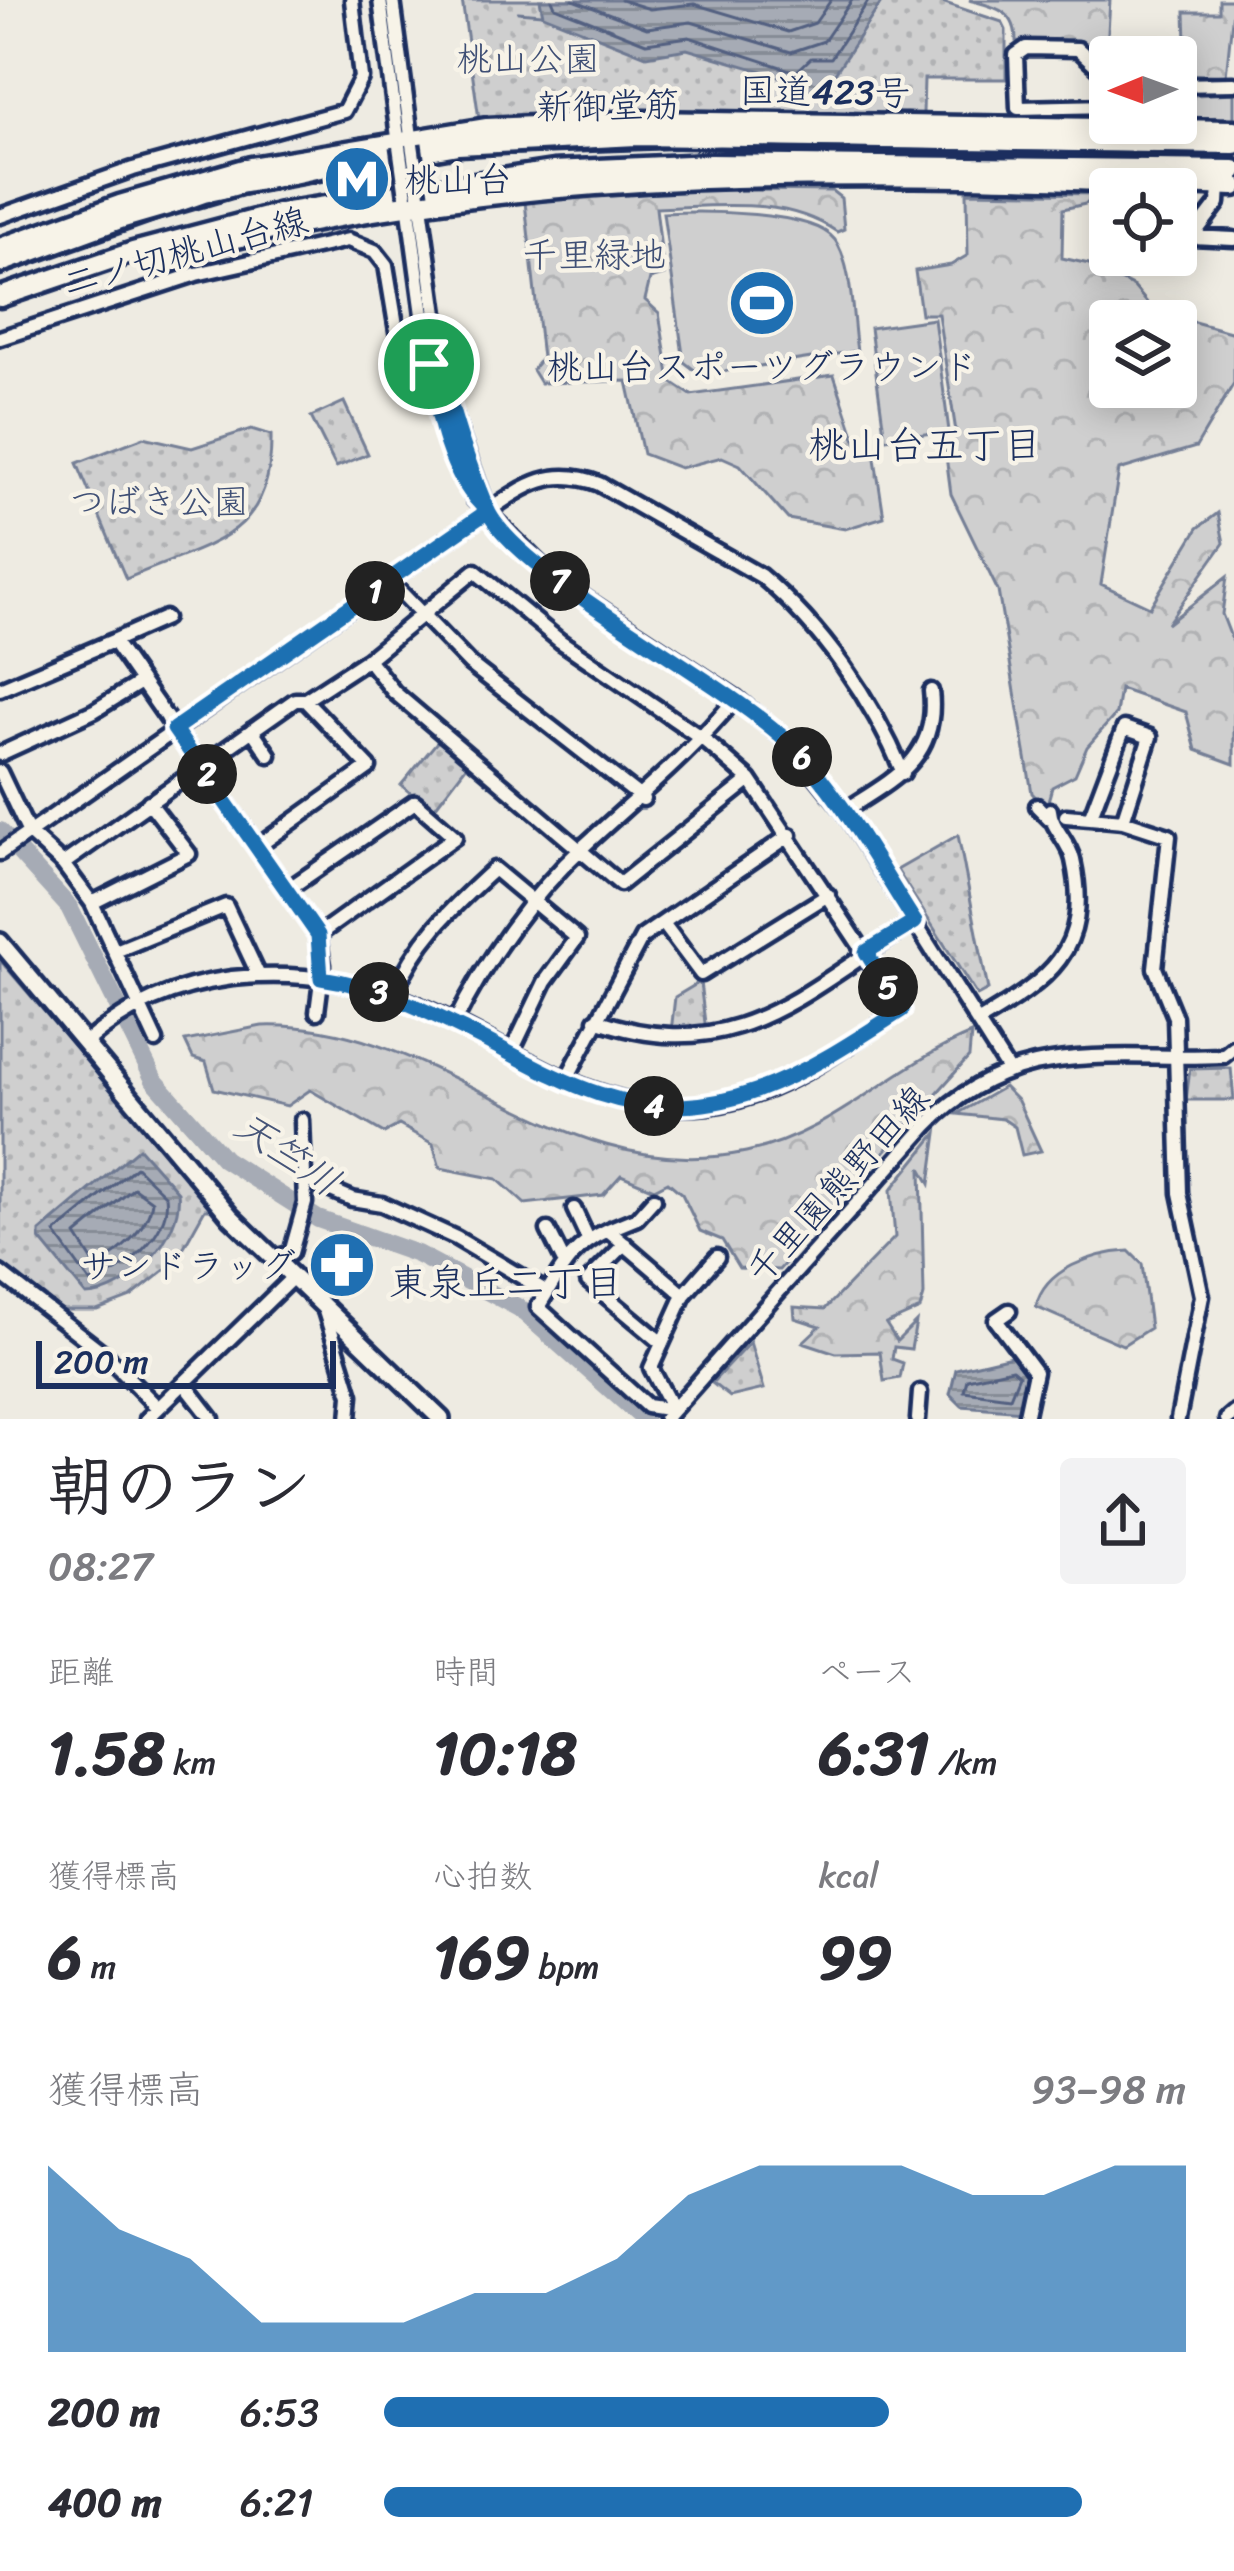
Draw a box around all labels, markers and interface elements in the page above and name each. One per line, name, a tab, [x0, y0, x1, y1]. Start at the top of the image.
park label: 桃山公園	[456, 27, 600, 91]
north arrow	[1089, 36, 1197, 144]
map controls	[1089, 36, 1197, 408]
street label: 国道423号	[739, 59, 911, 125]
street label: 新御堂筋	[535, 73, 681, 139]
metro station icon: 桃山台	[322, 144, 392, 214]
place label: 桃山台	[404, 148, 512, 212]
button: locate	[1089, 168, 1197, 276]
street label: 二ノ切桃山台線	[55, 188, 315, 315]
park label: 千里緑地	[522, 223, 666, 287]
sports icon: 桃山台スポーツグラウンド	[727, 268, 797, 338]
button: layers	[1089, 300, 1197, 408]
pin	[378, 313, 480, 415]
icon: arrive	[396, 331, 462, 397]
place label: 桃山台スポーツグラウンド	[546, 335, 978, 399]
district label: 桃山台五丁目	[808, 410, 1042, 479]
park label: つばき公園	[69, 470, 249, 534]
pin: 7	[530, 551, 590, 611]
text: 7	[551, 552, 569, 610]
pin: 1	[345, 561, 405, 621]
text: 1	[368, 562, 382, 620]
pin: 6	[772, 727, 832, 787]
text: 6	[793, 728, 811, 786]
pin: 2	[177, 744, 237, 804]
text: 2	[197, 745, 217, 803]
pin: 5	[858, 957, 918, 1017]
text: 5	[878, 958, 898, 1016]
pin: 3	[349, 962, 409, 1022]
text: 3	[370, 963, 388, 1021]
street label: 千里園熊野田線	[730, 1070, 946, 1300]
pin: 4	[624, 1076, 684, 1136]
text: 4	[644, 1077, 664, 1135]
water label: 天竺川	[220, 1092, 356, 1215]
pharmacy icon: サンドラッグ	[307, 1230, 377, 1300]
place label: サンドラッグ	[80, 1234, 296, 1298]
district label: 東泉丘二丁目	[389, 1248, 623, 1317]
text: 200 m	[54, 1333, 149, 1391]
scale bar	[36, 1335, 336, 1388]
text: 朝のラン	[48, 1428, 312, 1545]
button: share	[1060, 1458, 1186, 1584]
text: 08:27	[48, 1532, 153, 1601]
text: 距離	[48, 1643, 114, 1701]
text: 時間	[433, 1643, 499, 1701]
text: ペース	[819, 1643, 916, 1701]
text: 1.58	[48, 1701, 165, 1807]
text: 10:18	[433, 1701, 577, 1807]
text: 6:31	[819, 1701, 930, 1807]
text: km	[165, 1734, 216, 1792]
text: /km	[930, 1734, 997, 1792]
text: 獲得標高	[48, 1847, 180, 1905]
text: 心拍数	[433, 1847, 532, 1905]
text: kcal	[819, 1847, 879, 1905]
text: 6	[48, 1905, 82, 2011]
text: 169	[433, 1905, 530, 2011]
text: 99	[819, 1905, 892, 2011]
text: m	[82, 1938, 116, 1996]
text: bpm	[530, 1938, 599, 1996]
text: 獲得標高	[48, 2055, 204, 2124]
text: 93–98 m	[1031, 2055, 1186, 2124]
text: 200 m	[48, 2378, 160, 2447]
text: 6:53	[240, 2378, 319, 2447]
text: 400 m	[48, 2468, 162, 2537]
text: 6:21	[240, 2468, 313, 2537]

